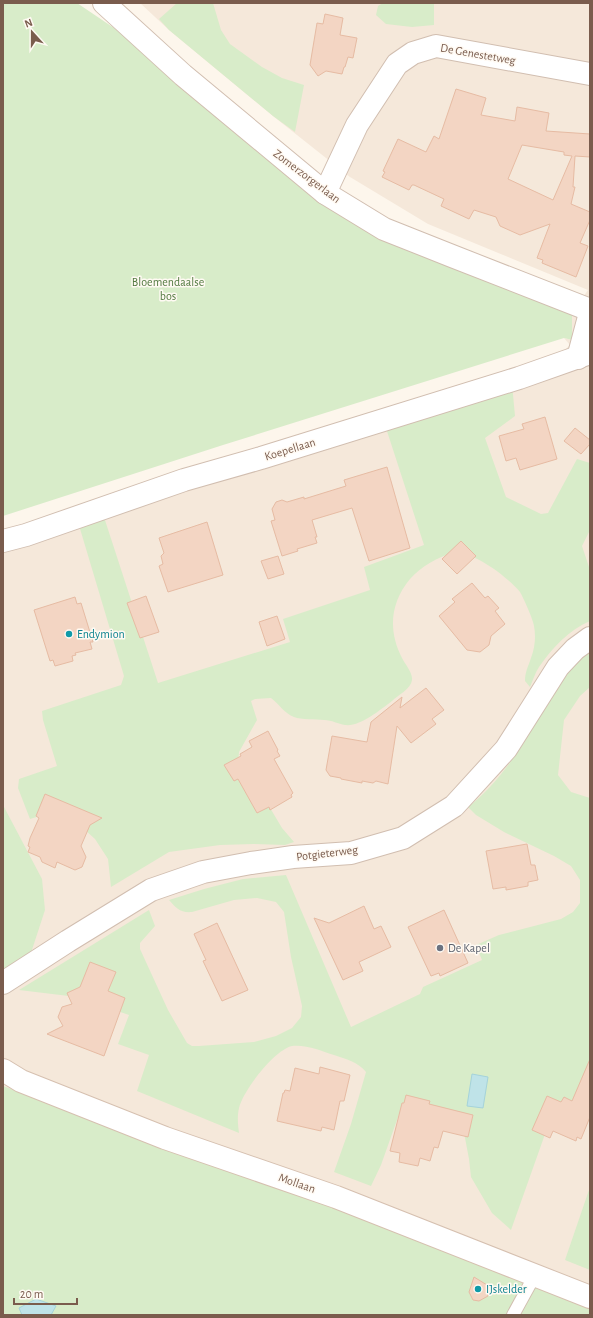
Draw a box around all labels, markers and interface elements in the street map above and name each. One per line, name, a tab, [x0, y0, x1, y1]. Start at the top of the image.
north arrow	[12, 12, 52, 52]
text: N	[23, 17, 34, 30]
street label: De Genestetweg	[439, 41, 517, 67]
street label: Zomerzorgerlaan	[271, 147, 343, 205]
park label: Bloemendaalse bos	[132, 276, 204, 302]
street label: Koepellaan	[263, 436, 317, 462]
place label: Endymion	[77, 628, 125, 641]
marker: Endymion	[64, 629, 74, 639]
street label: Potgieterweg	[296, 843, 359, 863]
place label: De Kapel	[448, 942, 490, 954]
marker: De Kapel	[435, 943, 445, 953]
street label: Mollaan	[277, 1171, 317, 1195]
scale bar	[14, 1280, 77, 1306]
place label: IJskelder	[486, 1283, 527, 1295]
marker: IJskelder	[473, 1284, 483, 1294]
text: 20 m	[20, 1288, 43, 1300]

